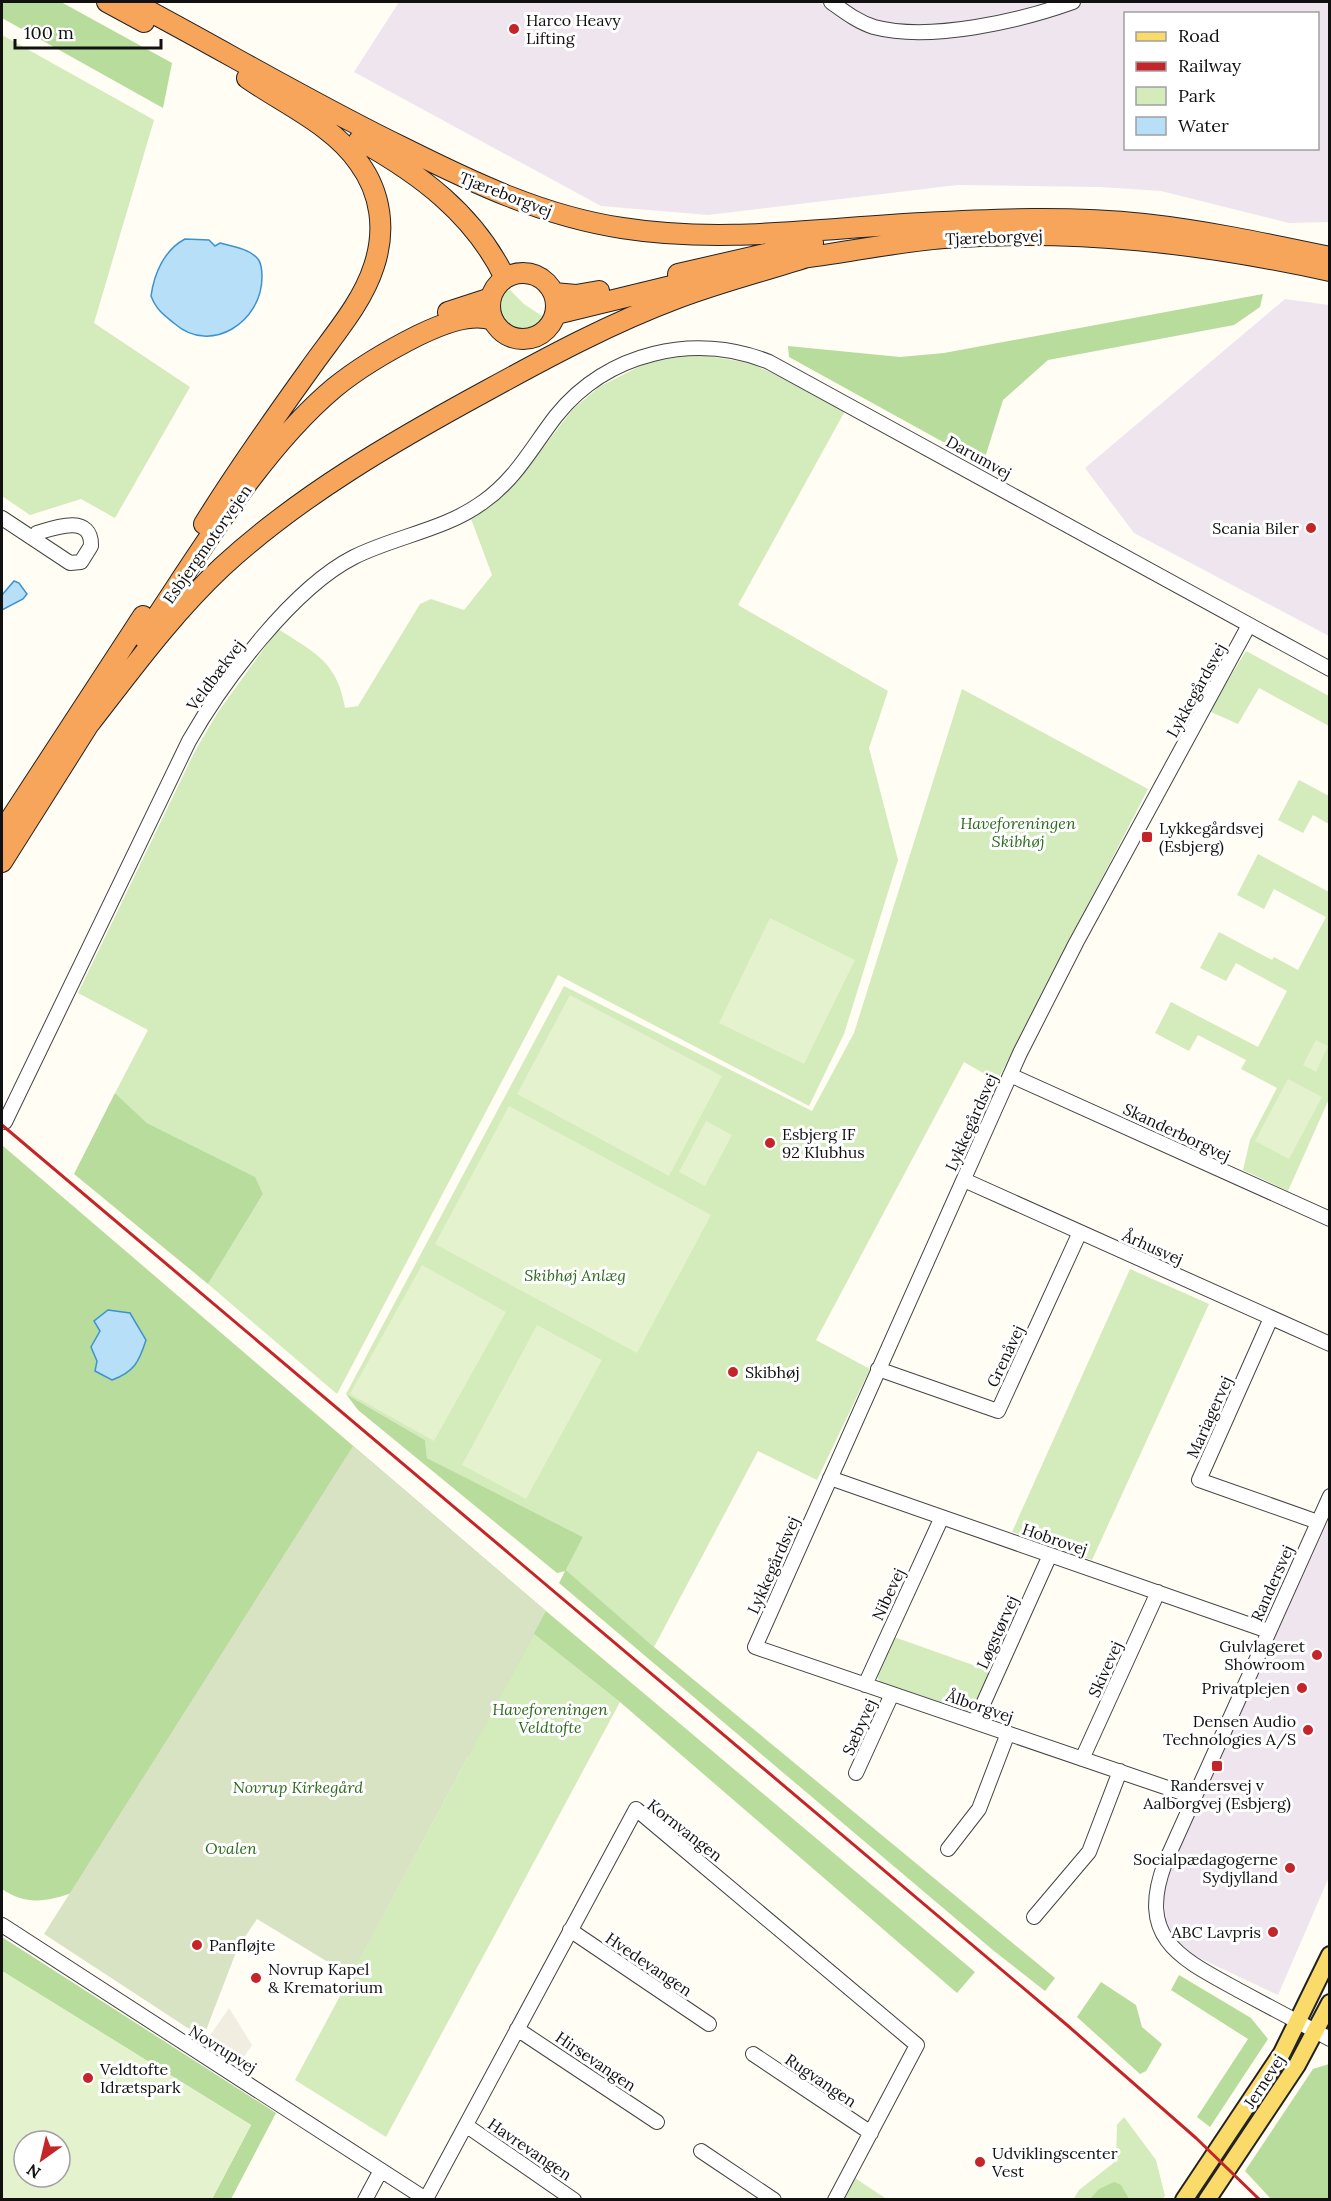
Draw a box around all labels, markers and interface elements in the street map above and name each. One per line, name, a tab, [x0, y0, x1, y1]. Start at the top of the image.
place label: Harco Heavy Lifting	[526, 10, 621, 48]
scale bar	[15, 12, 160, 50]
legend	[1124, 12, 1319, 150]
text: 100 m	[24, 21, 74, 44]
marker: Harco Heavy Lifting	[507, 22, 521, 36]
text: Road	[1178, 24, 1220, 47]
text: Railway	[1178, 54, 1242, 77]
text: Park	[1178, 84, 1216, 107]
text: Water	[1178, 114, 1229, 137]
street label: Tjæreborgvej	[457, 167, 555, 221]
street label: Tjæreborgvej	[945, 225, 1043, 249]
street label: Darumvej	[943, 431, 1015, 483]
street label: Esbjergmotorvejen	[158, 480, 256, 607]
place label: Scania Biler	[1212, 518, 1299, 538]
marker: Scania Biler	[1304, 521, 1318, 535]
street label: Veldbækvej	[181, 636, 248, 715]
street label: Lykkegårdsvej	[1162, 639, 1230, 741]
park label: Haveforeningen Skibhøj	[960, 813, 1076, 851]
place label: Lykkegårdsvej (Esbjerg)	[1159, 818, 1264, 857]
marker: Lykkegårdsvej (Esbjerg)	[1140, 830, 1154, 844]
street label: Lykkegårdsvej	[941, 1070, 1001, 1174]
street label: Skanderborgvej	[1120, 1098, 1234, 1166]
place label: Esbjerg IF 92 Klubhus	[782, 1124, 865, 1162]
marker: Esbjerg IF 92 Klubhus	[763, 1136, 777, 1150]
street label: Århusvej	[1119, 1224, 1186, 1269]
park label: Skibhøj Anlæg	[524, 1265, 626, 1285]
street label: Grenåvej	[982, 1322, 1028, 1390]
place label: Skibhøj	[745, 1362, 800, 1382]
marker: Skibhøj	[726, 1365, 740, 1379]
street label: Mariagervej	[1182, 1373, 1236, 1461]
street label: Lykkegårdsvej	[743, 1513, 803, 1617]
street label: Hobrovej	[1020, 1519, 1090, 1559]
street label: Randersvej	[1246, 1542, 1298, 1624]
street label: Nibevej	[867, 1565, 909, 1623]
street label: Løgstørvej	[972, 1592, 1022, 1672]
place label: Gulvlageret Showroom	[1219, 1636, 1306, 1674]
street label: Skivevej	[1084, 1638, 1126, 1700]
marker: Gulvlageret Showroom	[1310, 1648, 1324, 1662]
place label: Privatplejen	[1201, 1678, 1290, 1698]
marker: Privatplejen	[1295, 1681, 1309, 1695]
street label: Ålborgvej	[943, 1685, 1016, 1727]
street label: Sæbyvej	[838, 1696, 880, 1758]
park label: Haveforeningen Veldtofte	[492, 1699, 608, 1737]
place label: Densen Audio Technologies A/S	[1163, 1711, 1296, 1750]
marker: Densen Audio Technologies A/S	[1301, 1723, 1315, 1737]
marker: Randersvej v Aalborgvej (Esbjerg)	[1210, 1759, 1224, 1773]
place label: Randersvej v Aalborgvej (Esbjerg)	[1142, 1775, 1291, 1814]
park label: Novrup Kirkegård	[233, 1777, 363, 1797]
street label: Kornvangen	[644, 1795, 727, 1866]
park label: Ovalen	[205, 1838, 257, 1858]
place label: Socialpædagogerne Sydjylland	[1133, 1849, 1278, 1887]
marker: Socialpædagogerne Sydjylland	[1283, 1861, 1297, 1875]
place label: ABC Lavpris	[1171, 1922, 1261, 1942]
marker: ABC Lavpris	[1266, 1925, 1280, 1939]
street label: Hvedevangen	[602, 1928, 696, 2000]
place label: Panfløjte	[209, 1935, 276, 1955]
marker: Panfløjte	[190, 1938, 204, 1952]
place label: Novrup Kapel & Krematorium	[268, 1959, 383, 1997]
marker: Novrup Kapel & Krematorium	[249, 1971, 263, 1985]
street label: Novrupvej	[185, 2020, 261, 2078]
street label: Hirsevangen	[552, 2027, 640, 2095]
street label: Rugvangen	[782, 2049, 861, 2111]
street label: Jernevej	[1239, 2050, 1289, 2113]
place label: Veldtofte Idrætspark	[99, 2059, 181, 2097]
marker: Veldtofte Idrætspark	[81, 2071, 95, 2085]
street label: Havrevangen	[484, 2114, 576, 2185]
north arrow	[12, 2129, 72, 2189]
place label: Udviklingscenter Vest	[991, 2143, 1118, 2181]
marker: Udviklingscenter Vest	[973, 2155, 987, 2169]
text: N	[23, 2160, 44, 2183]

